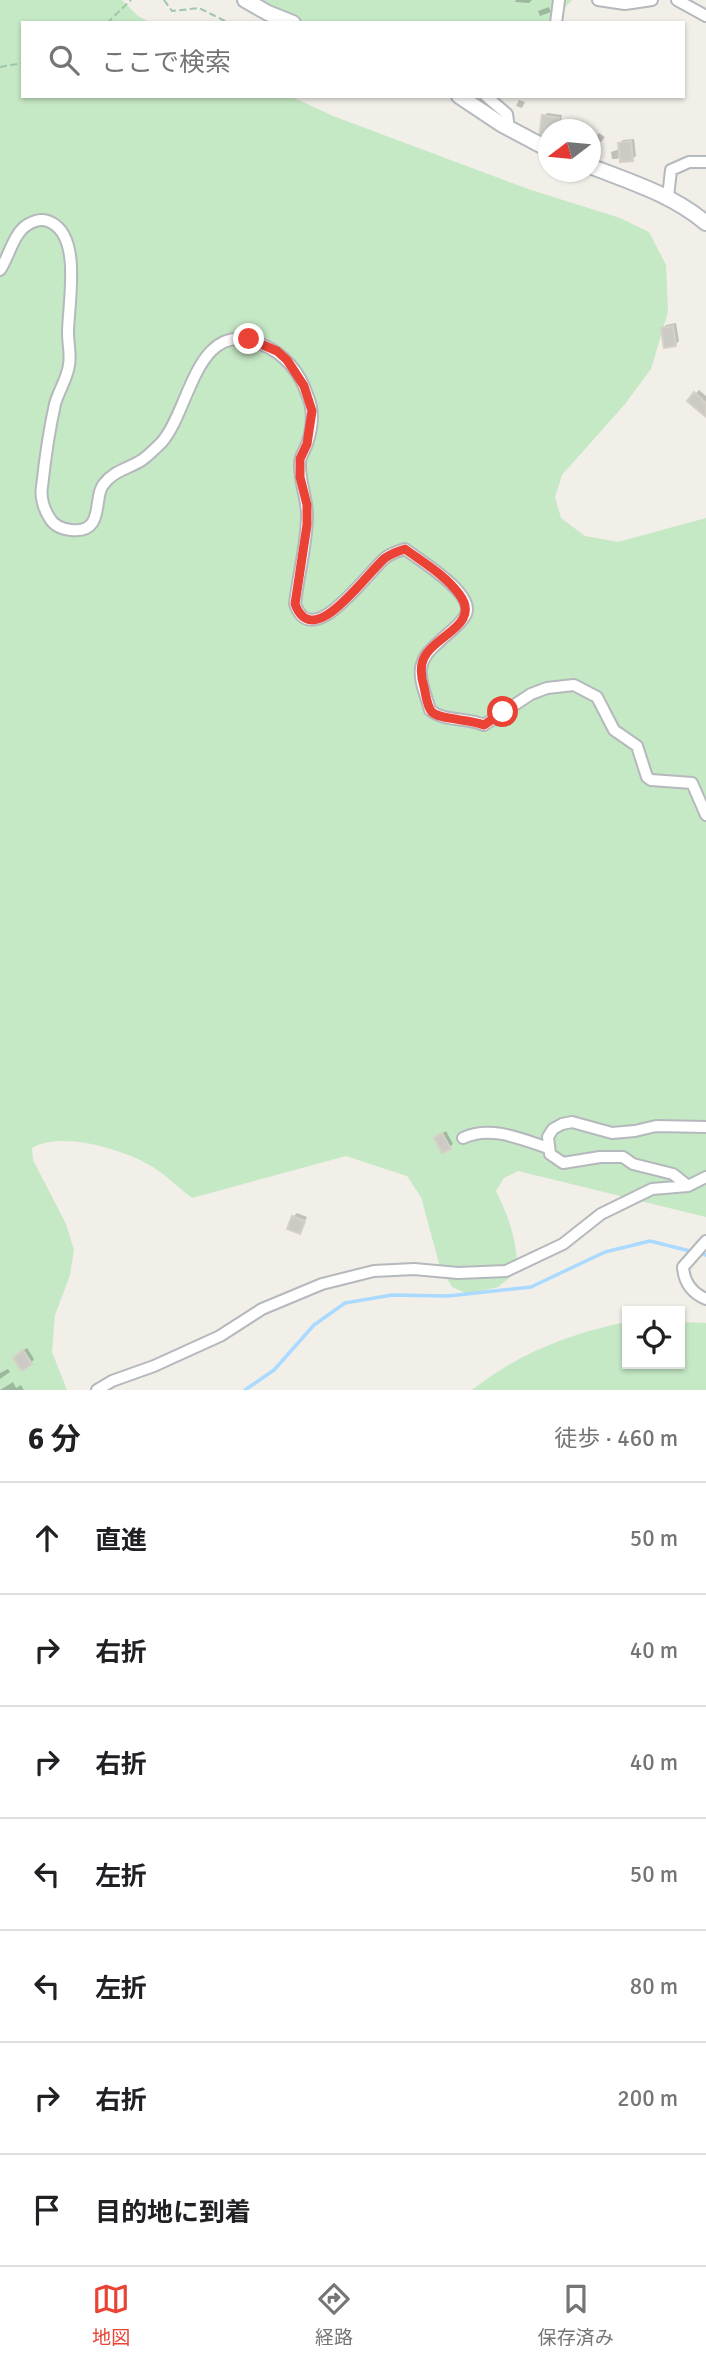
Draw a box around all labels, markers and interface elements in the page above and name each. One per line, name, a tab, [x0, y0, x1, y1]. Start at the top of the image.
search box	[21, 21, 685, 98]
icon: search	[45, 41, 83, 79]
text: ここで検索	[101, 47, 231, 79]
north arrow	[538, 119, 601, 182]
route end	[233, 323, 264, 354]
route start	[487, 696, 518, 727]
map controls	[622, 1306, 685, 1369]
button: locate	[622, 1306, 685, 1369]
text: 6 分	[28, 1421, 81, 1458]
text: 徒歩 · 460 m	[554, 1424, 678, 1453]
icon: ahead	[28, 1519, 66, 1557]
text: 50 m	[630, 1524, 678, 1553]
text: 直進	[95, 1525, 147, 1557]
icon: right	[28, 1631, 66, 1669]
text: 40 m	[630, 1636, 678, 1665]
text: 右折	[95, 1637, 147, 1669]
icon: right	[28, 1743, 66, 1781]
text: 40 m	[630, 1748, 678, 1777]
text: 右折	[95, 1749, 147, 1781]
icon: left	[28, 1855, 66, 1893]
text: 50 m	[630, 1860, 678, 1889]
text: 左折	[95, 1861, 147, 1893]
icon: left	[28, 1967, 66, 2005]
text: 80 m	[630, 1972, 678, 2001]
text: 左折	[95, 1973, 147, 2005]
icon: right	[28, 2079, 66, 2117]
text: 200 m	[617, 2084, 678, 2113]
text: 右折	[95, 2085, 147, 2117]
icon: arrive	[28, 2191, 66, 2229]
text: 目的地に到着	[95, 2197, 251, 2229]
tab: 地図	[92, 2280, 130, 2350]
tab: 経路	[315, 2280, 353, 2350]
tab: 保存済み	[538, 2280, 614, 2350]

